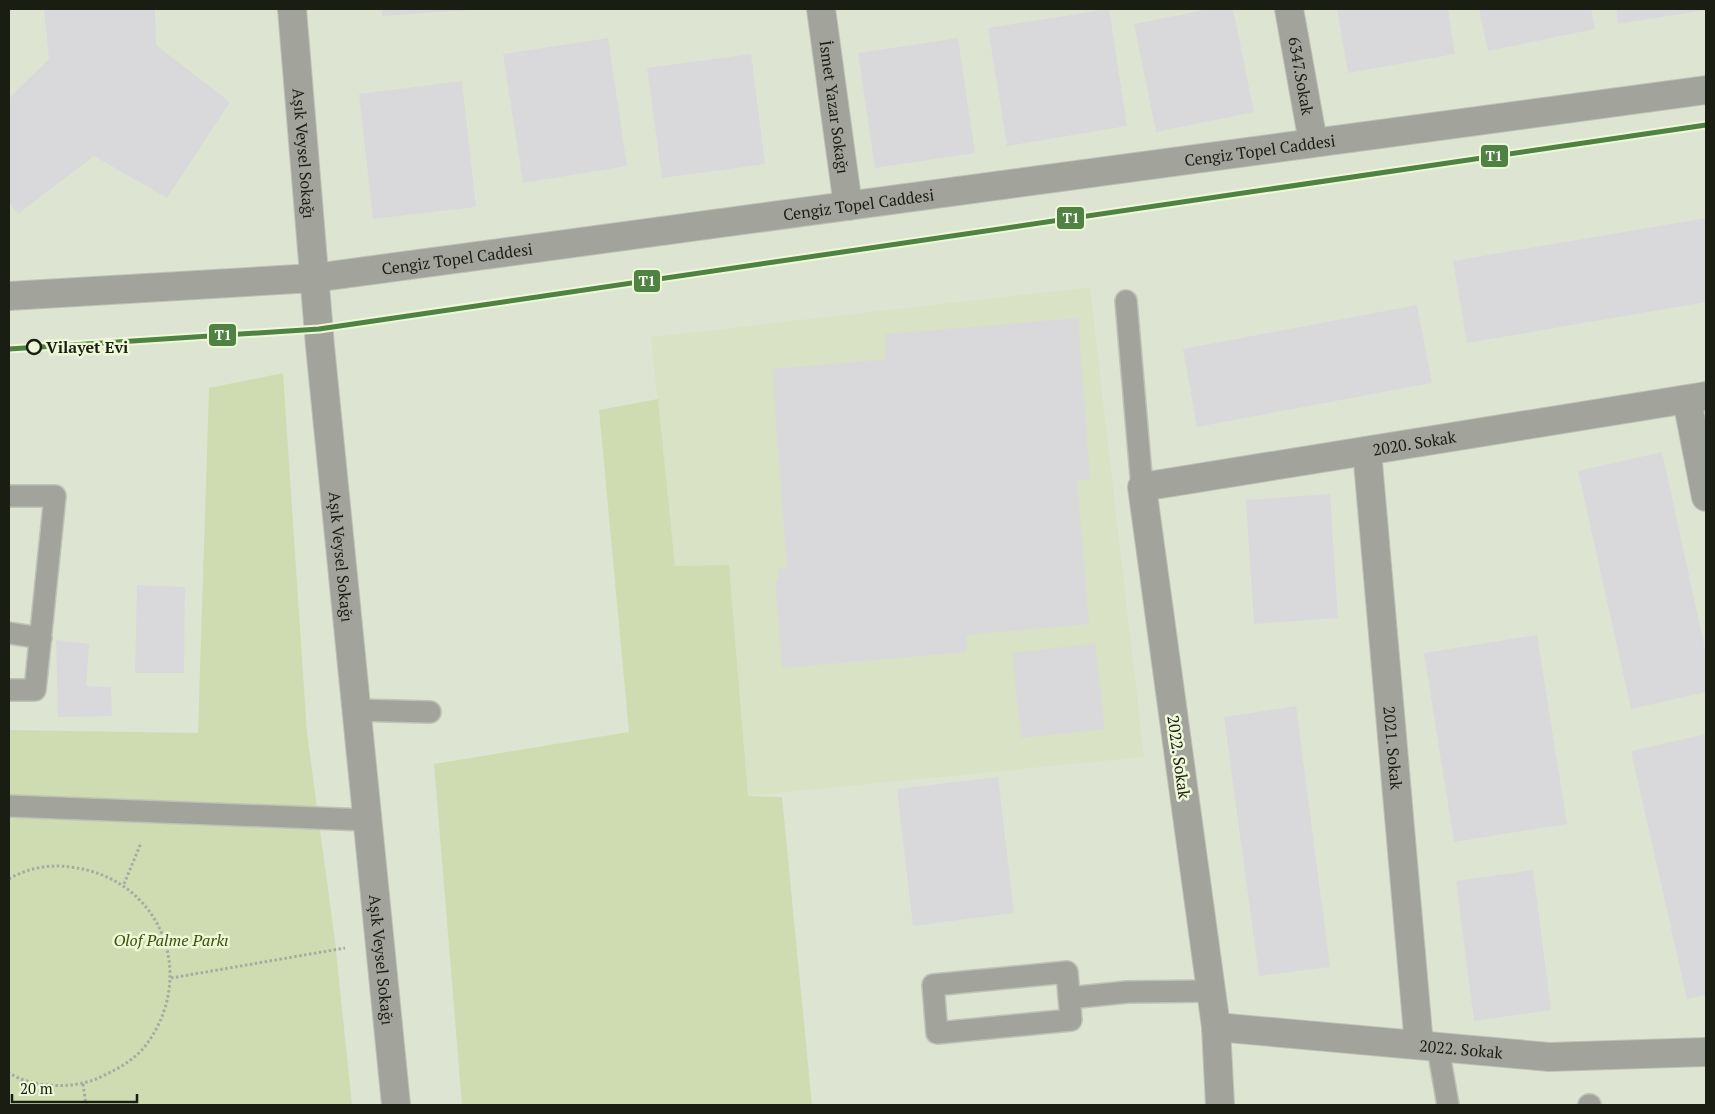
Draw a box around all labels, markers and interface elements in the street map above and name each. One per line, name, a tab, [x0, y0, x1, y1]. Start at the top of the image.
street label: 6347.Sokak	[1283, 35, 1319, 117]
street label: İsmet Yazar Sokağı	[814, 39, 854, 175]
street label: Aşık Veysel Sokağı	[288, 87, 320, 220]
street label: Cengiz Topel Caddesi	[1183, 129, 1337, 171]
line badge: T1	[1480, 144, 1509, 168]
text: T1	[1485, 146, 1503, 165]
street label: Cengiz Topel Caddesi	[782, 183, 936, 226]
line badge: T1	[1056, 206, 1085, 230]
text: T1	[1062, 208, 1080, 227]
street label: Cengiz Topel Caddesi	[380, 238, 534, 280]
line badge: T1	[633, 269, 661, 293]
text: T1	[638, 271, 656, 290]
line badge: T1	[208, 323, 237, 347]
text: T1	[214, 325, 232, 344]
place label: Vilayet Evi	[46, 336, 128, 358]
marker: Vilayet Evi	[26, 339, 42, 355]
street label: 2020. Sokak	[1371, 425, 1458, 461]
street label: Aşık Veysel Sokağı	[324, 491, 359, 623]
street label: 2021. Sokak	[1378, 705, 1408, 791]
street label: 2022. Sokak	[1162, 714, 1196, 801]
street label: Aşık Veysel Sokağı	[364, 894, 399, 1026]
park label: Olof Palme Parkı	[113, 929, 229, 951]
street label: 2022. Sokak	[1418, 1034, 1505, 1064]
scale bar	[12, 1072, 138, 1104]
text: 20 m	[20, 1078, 53, 1098]

